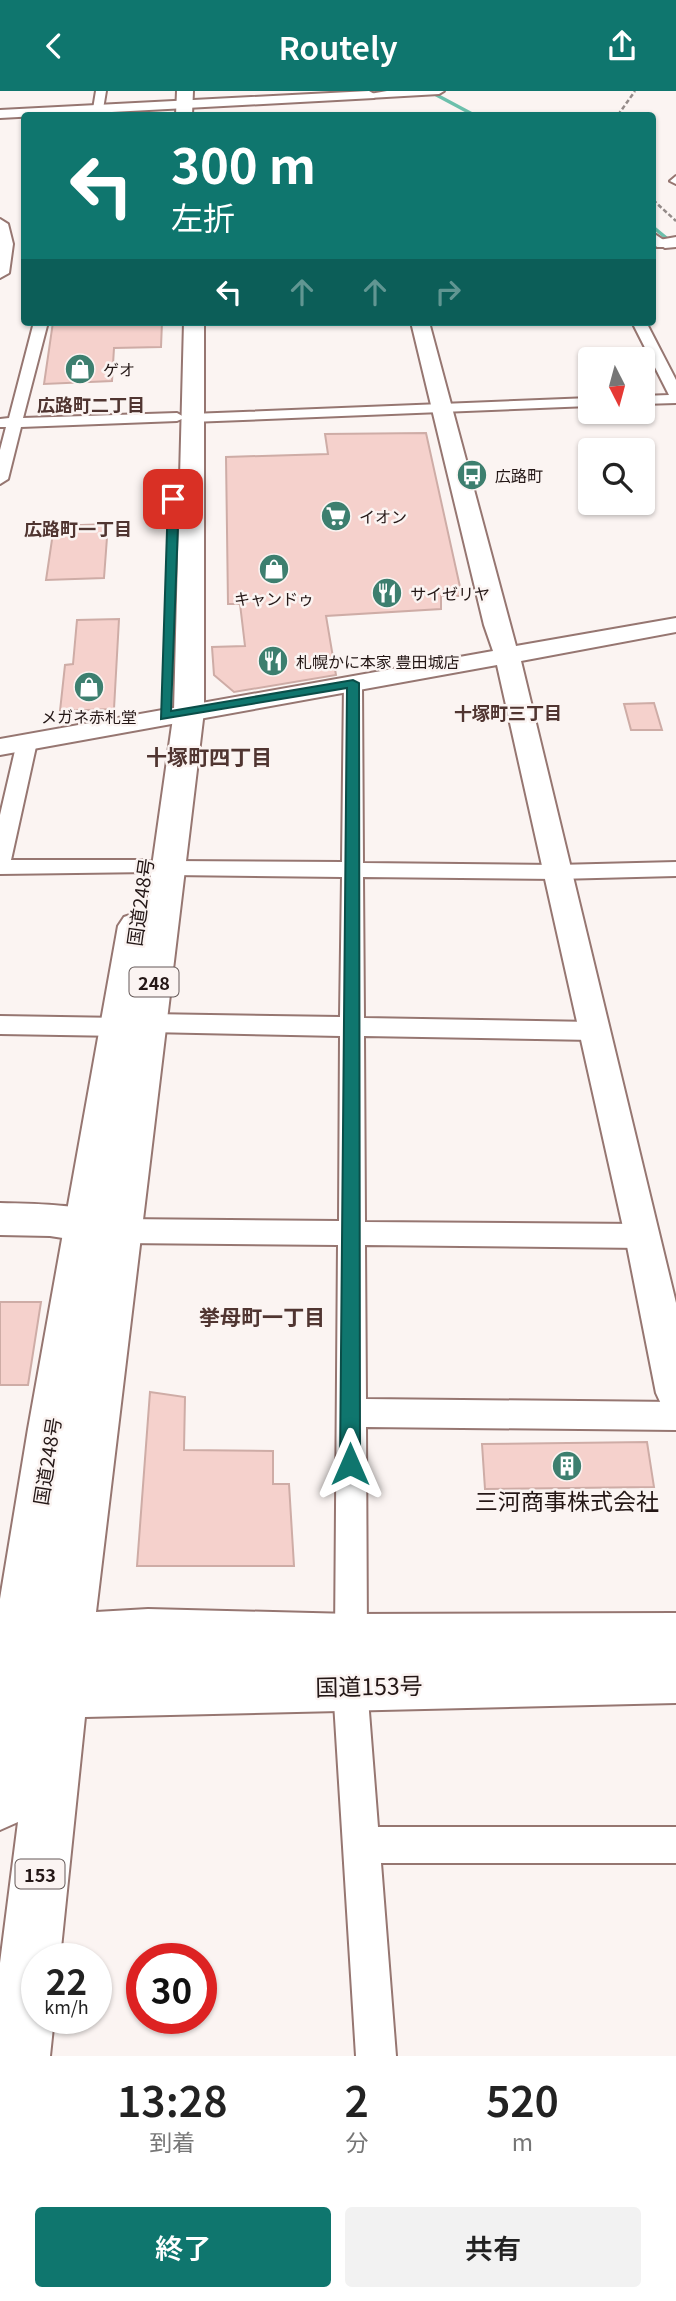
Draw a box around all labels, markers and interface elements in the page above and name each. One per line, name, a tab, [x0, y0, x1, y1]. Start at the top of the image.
text: Routely	[278, 23, 398, 69]
icon: back	[35, 27, 73, 65]
icon: share	[603, 27, 641, 65]
text: 300 m	[171, 127, 316, 198]
icon: left	[56, 140, 147, 231]
text: 左折	[171, 193, 235, 239]
icon: left	[210, 273, 248, 311]
icon: ahead	[283, 273, 321, 311]
icon: ahead	[356, 273, 394, 311]
icon: right	[429, 273, 467, 311]
north arrow	[578, 347, 654, 423]
map controls	[578, 347, 655, 515]
shop icon: ゲオ	[63, 352, 97, 386]
place label: ゲオ	[103, 357, 135, 381]
district label: 広路町二丁目	[37, 391, 145, 417]
button: search	[578, 438, 655, 515]
bus stop icon: 広路町	[455, 458, 489, 492]
place label: 広路町	[495, 463, 543, 487]
pin	[143, 469, 203, 529]
icon: arrive	[154, 480, 192, 518]
supermarket icon: イオン	[319, 499, 353, 533]
place label: イオン	[359, 504, 407, 528]
district label: 広路町一丁目	[24, 515, 132, 541]
shop icon: キャンドゥ	[257, 552, 291, 586]
restaurant icon: サイゼリヤ	[370, 576, 404, 610]
place label: サイゼリヤ	[410, 581, 490, 605]
place label: キャンドゥ	[234, 586, 314, 610]
restaurant icon: 札幌かに本家 豊田城店	[256, 644, 290, 678]
place label: 札幌かに本家 豊田城店	[296, 649, 460, 673]
shop icon: メガネ赤札堂	[72, 670, 106, 704]
district label: 十塚町三丁目	[454, 699, 562, 725]
place label: メガネ赤札堂	[41, 704, 137, 728]
district label: 十塚町四丁目	[146, 741, 272, 771]
street label: 国道248号	[119, 856, 159, 948]
road number: 248	[130, 967, 178, 997]
district label: 挙母町一丁目	[199, 1301, 325, 1331]
street label: 国道248号	[26, 1415, 66, 1507]
position arrow	[313, 1427, 387, 1501]
building icon: 三河商事株式会社	[550, 1449, 584, 1483]
place label: 三河商事株式会社	[475, 1483, 659, 1517]
street label: 国道153号	[315, 1667, 423, 1703]
road number: 153	[16, 1859, 64, 1889]
speed limit sign: 30	[126, 1943, 217, 2034]
text: 22	[46, 1954, 87, 2005]
text: km/h	[44, 1993, 89, 2019]
text: 13:28	[117, 2068, 228, 2129]
text: 2	[345, 2068, 369, 2129]
text: 520	[486, 2068, 559, 2129]
text: 到着	[149, 2124, 195, 2158]
text: 分	[345, 2124, 368, 2158]
text: m	[512, 2124, 533, 2158]
button: 終了	[35, 2207, 331, 2287]
button: 共有	[345, 2207, 641, 2287]

